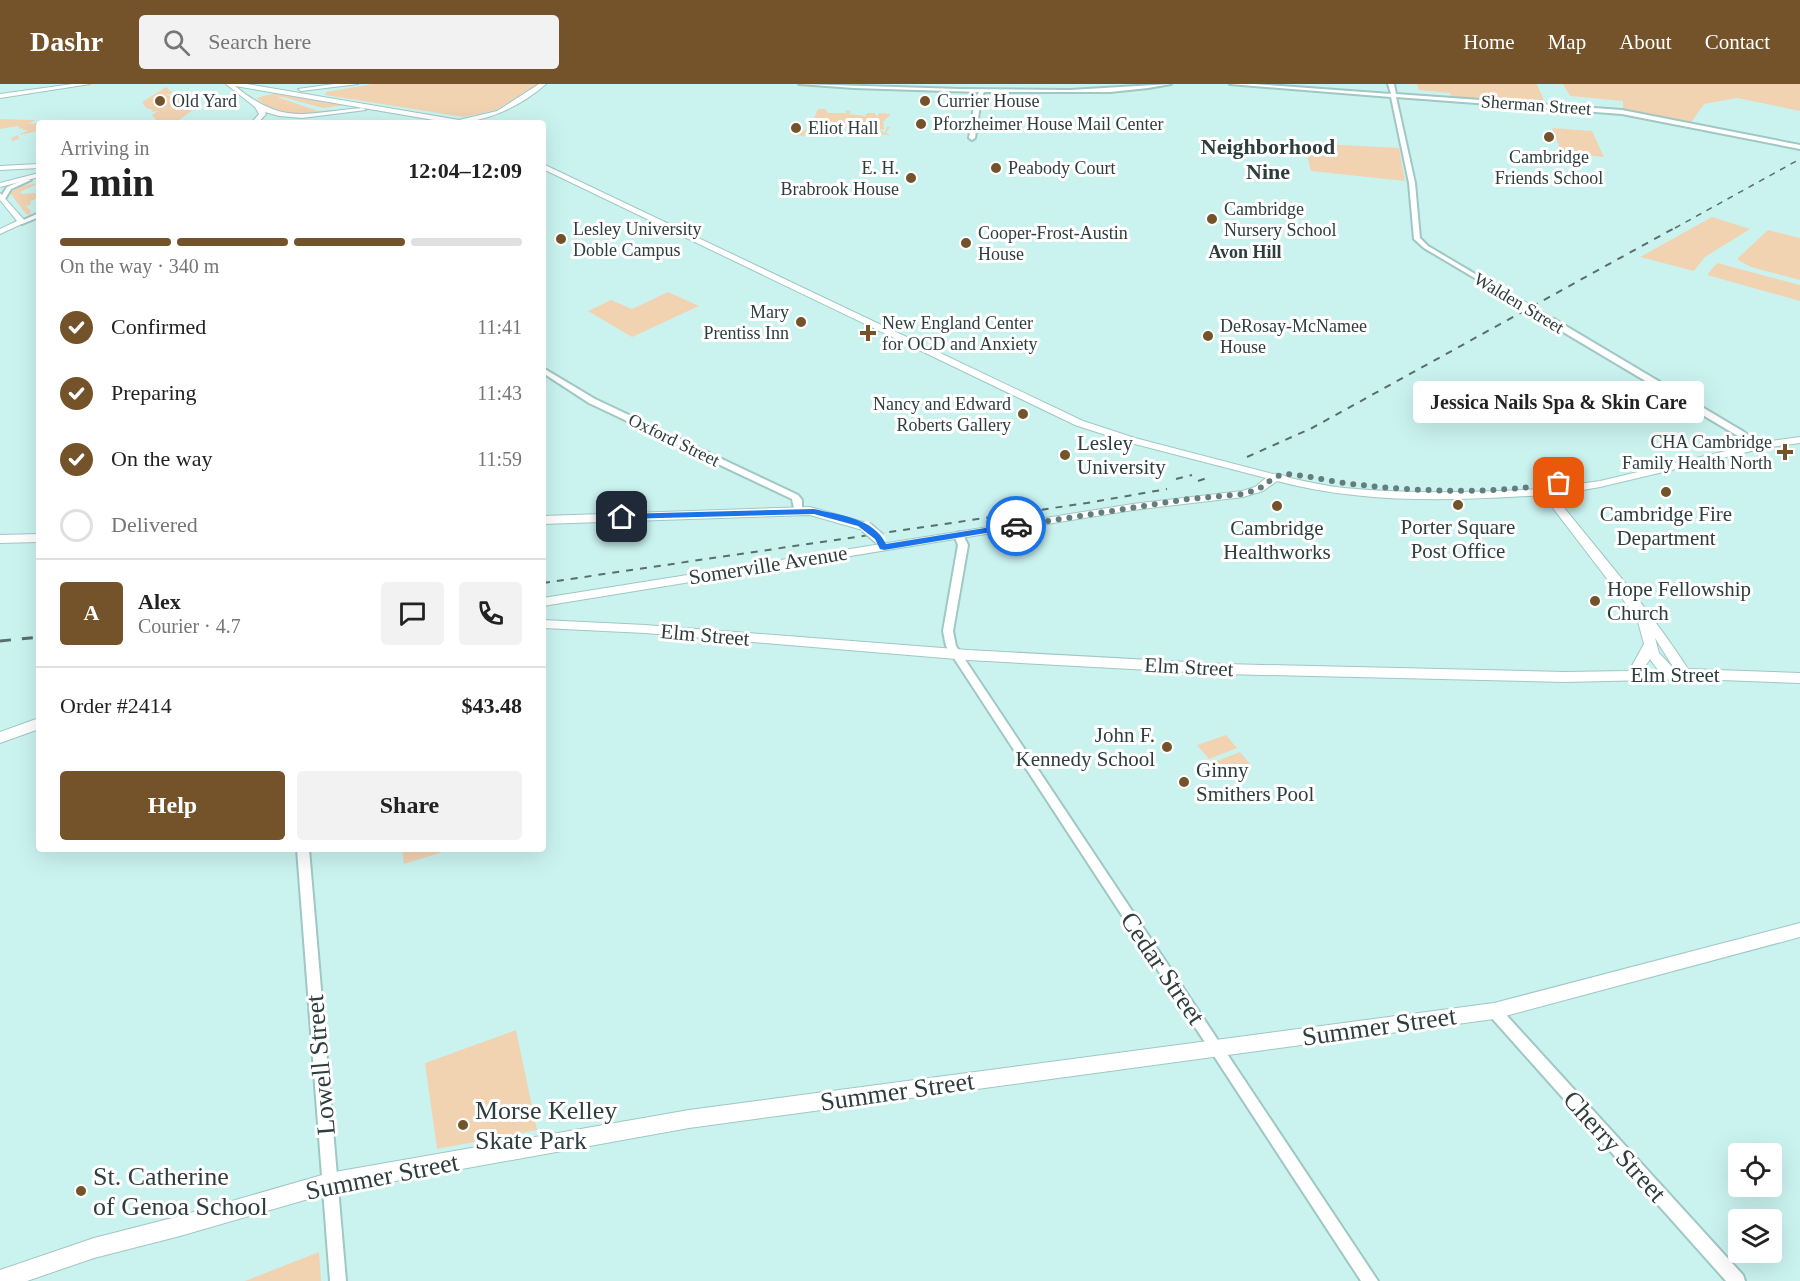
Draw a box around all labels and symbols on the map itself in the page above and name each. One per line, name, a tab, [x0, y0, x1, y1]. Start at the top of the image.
place label: Old Yard	[172, 91, 237, 111]
place label: Currier House	[937, 91, 1039, 111]
street label: Sherman Street	[1480, 91, 1592, 119]
marker: Old Yard	[153, 94, 167, 108]
marker: Currier House	[918, 94, 932, 108]
place label: Pforzheimer House Mail Center	[933, 114, 1163, 134]
marker: Pforzheimer House Mail Center	[914, 117, 928, 131]
place label: Eliot Hall	[808, 118, 879, 138]
marker: Eliot Hall	[789, 121, 803, 135]
marker: Cambridge Friends School	[1542, 130, 1556, 144]
district label: Neighborhood Nine	[1201, 134, 1335, 184]
place label: Cambridge Friends School	[1495, 147, 1603, 188]
place label: E. H. Brabrook House	[781, 158, 899, 199]
place label: Peabody Court	[1008, 158, 1116, 178]
marker: Peabody Court	[989, 161, 1003, 175]
marker: E. H. Brabrook House	[904, 171, 918, 185]
place label: Cambridge Nursery School	[1224, 199, 1336, 240]
marker: Cambridge Nursery School	[1205, 212, 1219, 226]
place label: Lesley University Doble Campus	[573, 219, 701, 260]
place label: Cooper-Frost-Austin House	[978, 223, 1128, 264]
marker: Lesley University Doble Campus	[554, 232, 568, 246]
marker: Cooper-Frost-Austin House	[959, 236, 973, 250]
district label: Avon Hill	[1208, 242, 1282, 262]
street label: Walden Street	[1471, 268, 1567, 338]
place label: Mary Prentiss Inn	[704, 302, 789, 343]
place label: New England Center for OCD and Anxiety	[882, 313, 1037, 354]
marker: Mary Prentiss Inn	[794, 315, 808, 329]
place label: DeRosay-McNamee House	[1220, 316, 1367, 357]
marker: New England Center for OCD and Anxiety	[859, 324, 877, 342]
marker: DeRosay-McNamee House	[1201, 329, 1215, 343]
callout: Jessica Nails Spa & Skin Care	[1414, 381, 1704, 423]
place label: Nancy and Edward Roberts Gallery	[873, 394, 1011, 435]
marker: Nancy and Edward Roberts Gallery	[1016, 407, 1030, 421]
street label: Oxford Street	[625, 409, 723, 471]
place label: Lesley University	[1077, 431, 1166, 479]
place label: CHA Cambridge Family Health North	[1622, 432, 1772, 473]
marker: CHA Cambridge Family Health North	[1776, 443, 1794, 461]
marker: Lesley University	[1058, 448, 1072, 462]
pin	[1533, 457, 1584, 508]
marker: Cambridge Fire Department	[1659, 485, 1673, 499]
pin	[596, 491, 647, 542]
courier	[986, 496, 1046, 556]
marker: Porter Square Post Office	[1451, 498, 1465, 512]
marker: Cambridge Healthworks	[1270, 499, 1284, 513]
place label: Cambridge Fire Department	[1600, 502, 1732, 550]
place label: Porter Square Post Office	[1401, 515, 1515, 563]
place label: Cambridge Healthworks	[1223, 516, 1331, 564]
street label: Somerville Avenue	[687, 541, 849, 589]
place label: Hope Fellowship Church	[1607, 577, 1751, 625]
marker: Hope Fellowship Church	[1588, 594, 1602, 608]
street label: Elm Street	[660, 619, 751, 651]
street label: Elm Street	[1144, 653, 1234, 681]
street label: Elm Street	[1630, 663, 1720, 687]
place label: John F. Kennedy School	[1016, 723, 1155, 771]
marker: John F. Kennedy School	[1160, 740, 1174, 754]
place label: Ginny Smithers Pool	[1196, 758, 1315, 806]
marker: Ginny Smithers Pool	[1177, 775, 1191, 789]
street label: Cedar Street	[1114, 907, 1211, 1031]
street label: Lowell Street	[300, 993, 341, 1136]
street label: Summer Street	[1300, 1001, 1459, 1052]
street label: Summer Street	[818, 1066, 977, 1117]
street label: Cherry Street	[1557, 1085, 1673, 1208]
place label: Morse Kelley Skate Park	[475, 1096, 617, 1155]
marker: Morse Kelley Skate Park	[456, 1118, 470, 1132]
street label: Summer Street	[303, 1147, 462, 1206]
place label: St. Catherine of Genoa School	[93, 1162, 268, 1221]
marker: St. Catherine of Genoa School	[74, 1184, 88, 1198]

